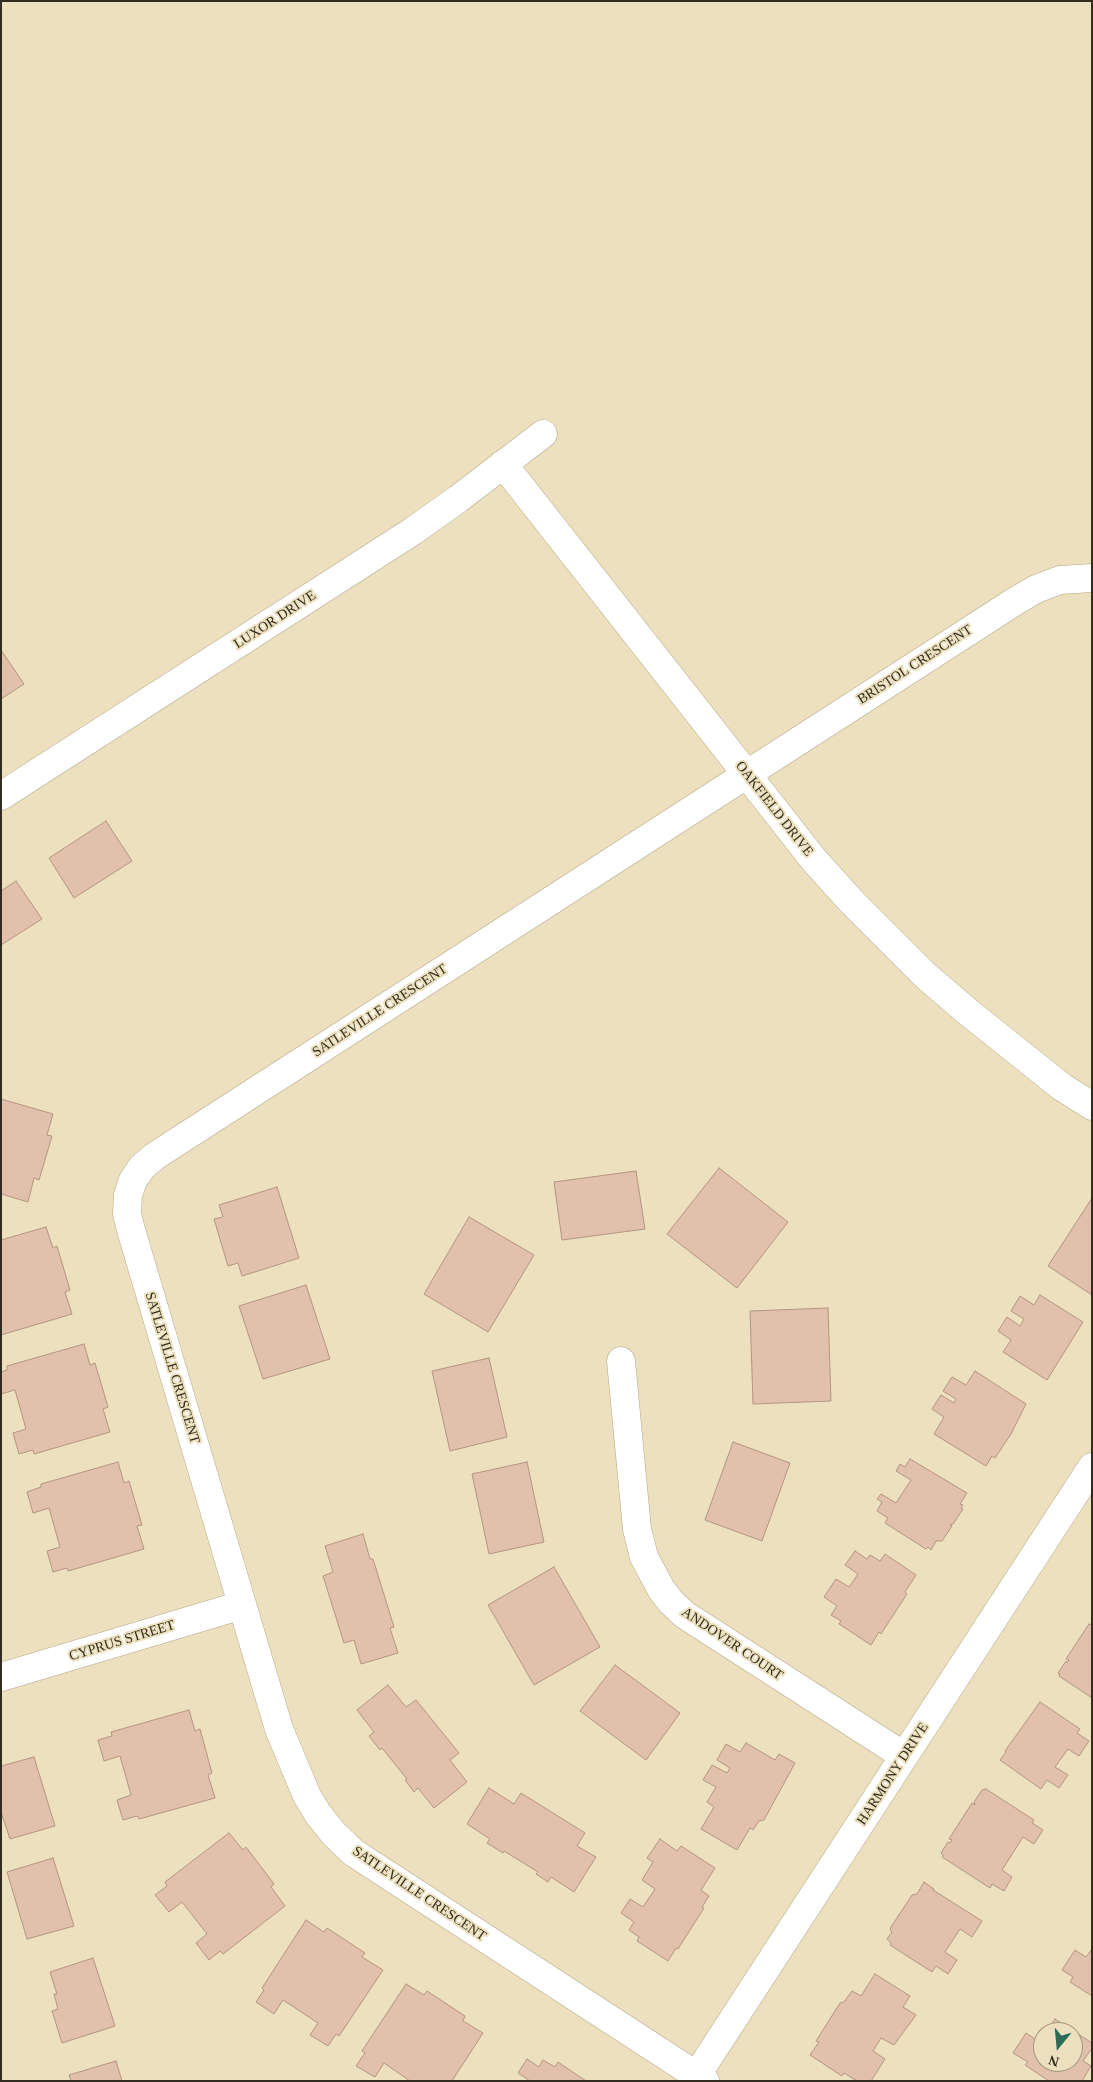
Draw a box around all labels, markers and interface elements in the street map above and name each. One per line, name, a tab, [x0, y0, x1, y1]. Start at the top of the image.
street label: LUXOR DRIVE	[231, 587, 319, 653]
street label: BRISTOL CRESCENT	[855, 622, 975, 708]
street label: OAKFIELD DRIVE	[732, 758, 816, 860]
street label: SATLEVILLE CRESCENT	[309, 961, 451, 1061]
street label: SATLEVILLE CRESCENT	[141, 1290, 203, 1446]
street label: ANDOVER COURT	[678, 1604, 786, 1684]
street label: CYPRUS STREET	[67, 1617, 177, 1665]
street label: HARMONY DRIVE	[854, 1720, 932, 1828]
street label: SATLEVILLE CRESCENT	[349, 1843, 489, 1945]
north arrow	[1033, 2022, 1083, 2072]
text: N	[1047, 2052, 1061, 2070]

